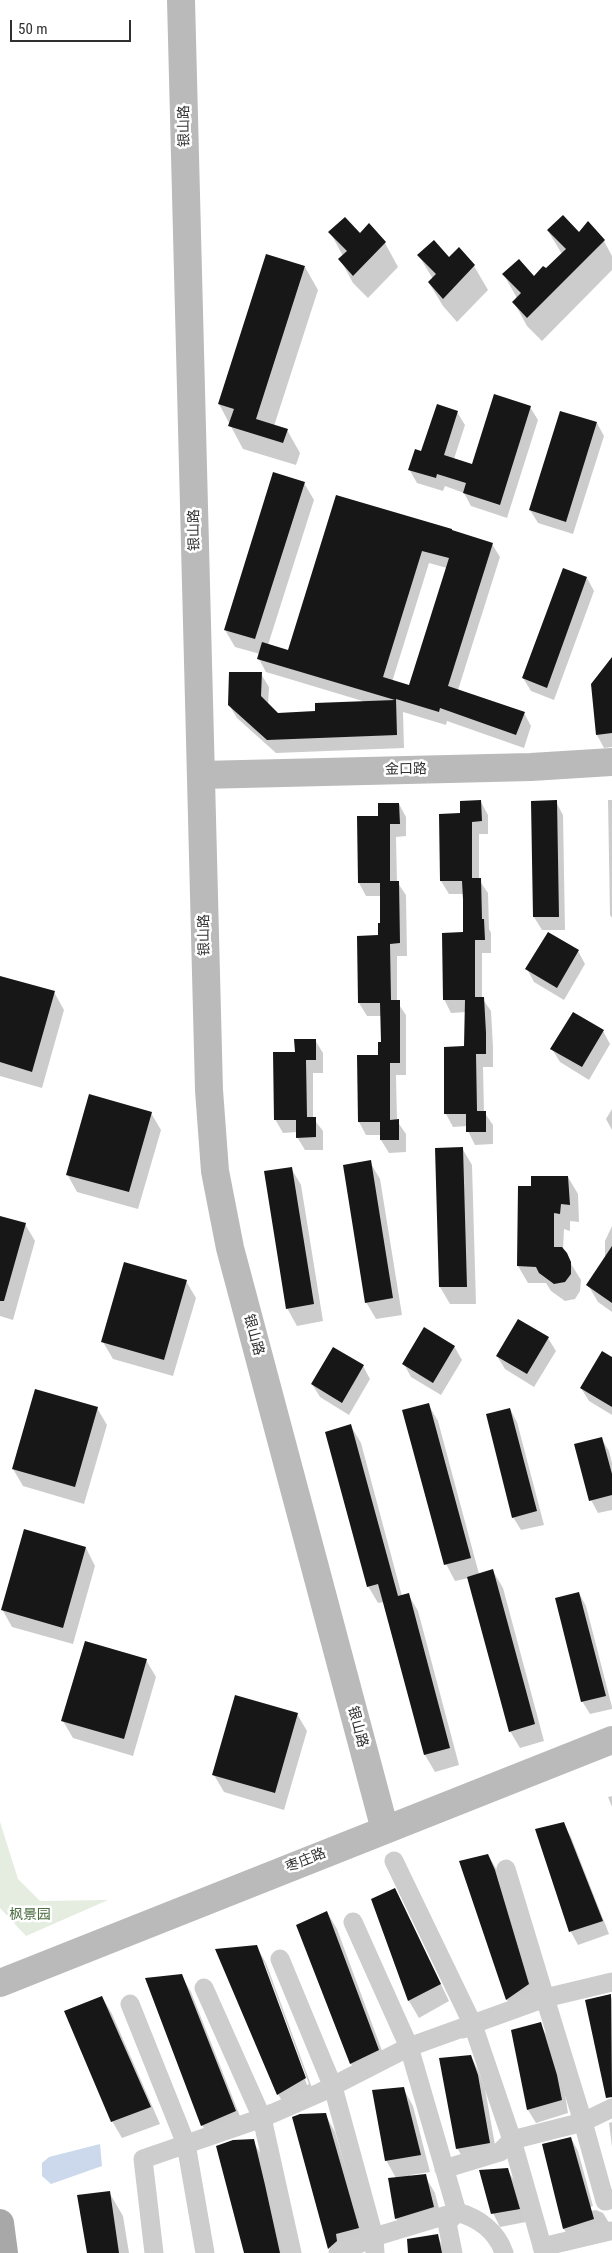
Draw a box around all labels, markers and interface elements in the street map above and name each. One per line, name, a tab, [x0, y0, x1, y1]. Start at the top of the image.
scale bar	[12, 10, 134, 42]
text: 50 m	[18, 20, 48, 38]
street label: 银山路	[176, 105, 194, 147]
street label: 银山路	[186, 509, 204, 551]
street label: 金口路	[385, 761, 427, 779]
street label: 银山路	[196, 914, 214, 956]
street label: 银山路	[239, 1313, 267, 1357]
street label: 银山路	[343, 1705, 371, 1749]
street label: 枣庄路	[283, 1845, 329, 1877]
park label: 枫景园	[9, 1907, 51, 1923]

